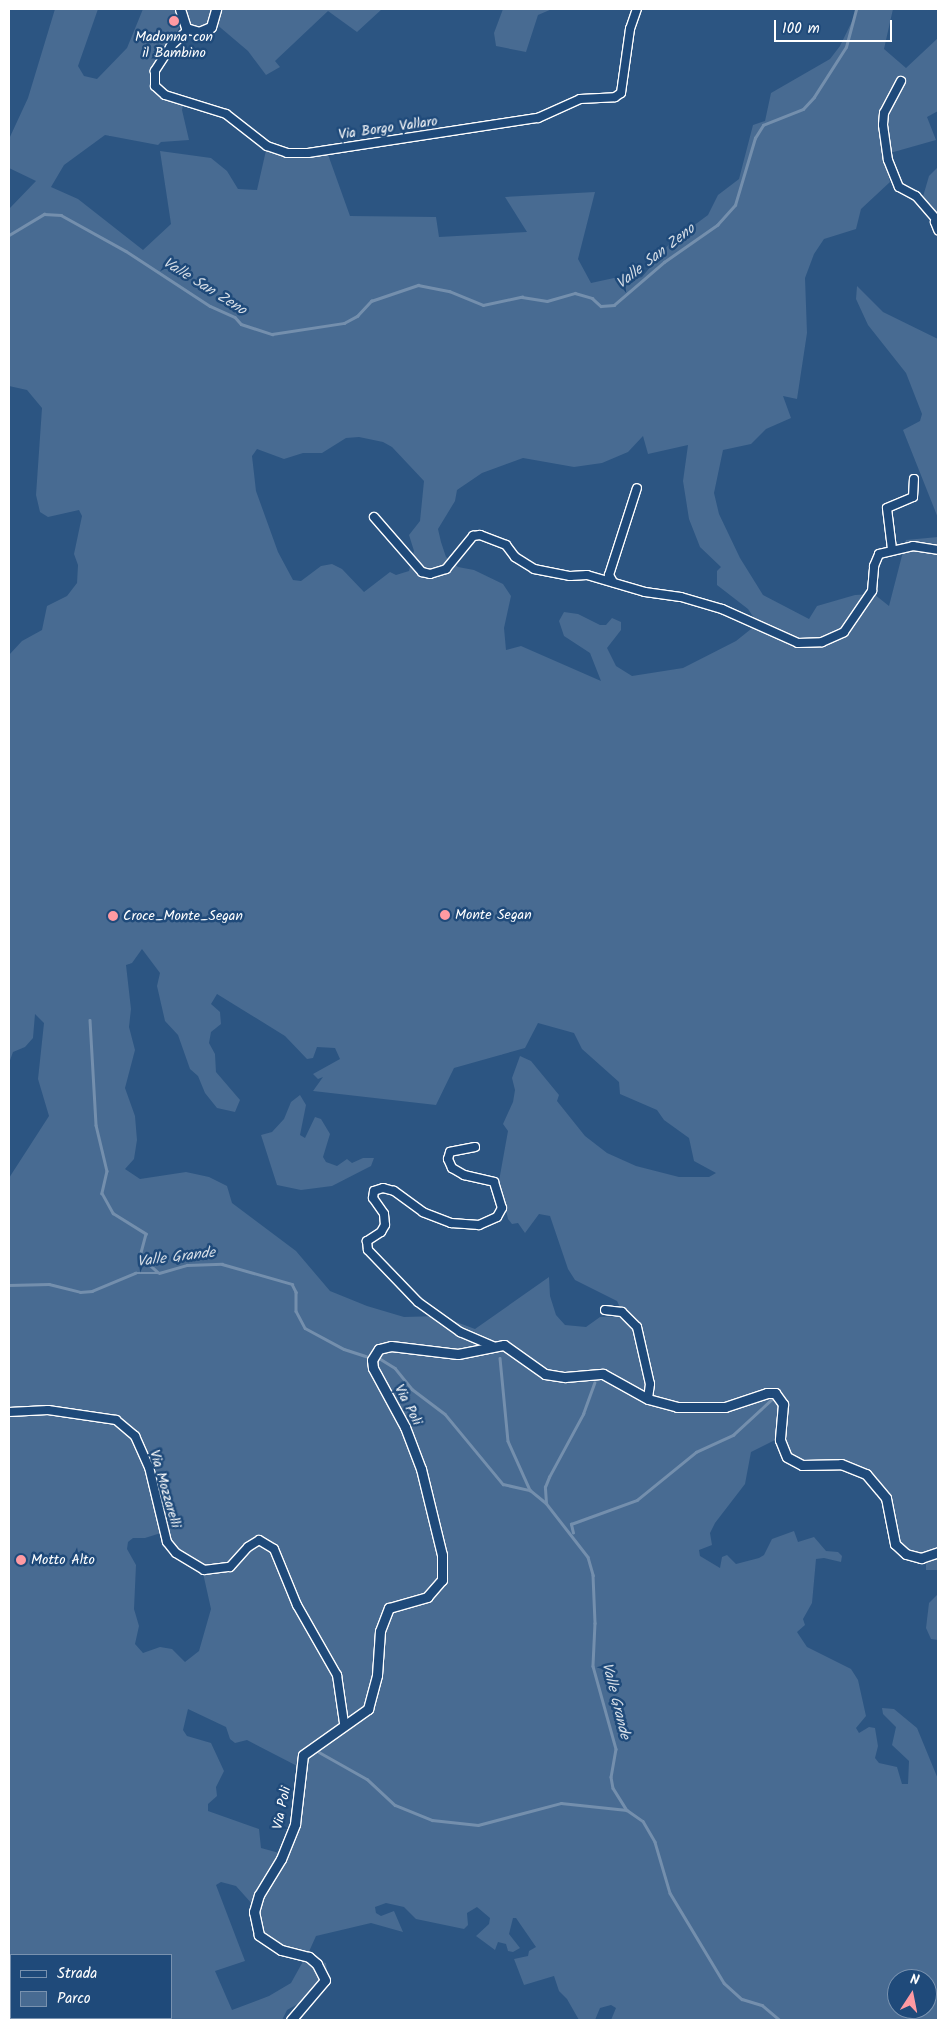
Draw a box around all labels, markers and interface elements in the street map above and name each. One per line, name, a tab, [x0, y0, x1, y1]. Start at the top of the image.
scale bar	[777, 10, 894, 42]
marker: Madonna con il Bambino	[168, 15, 180, 27]
text: 100 m	[782, 17, 820, 41]
place label: Madonna con il Bambino	[135, 29, 213, 62]
street label: Via Borgo Vallaro	[337, 113, 439, 143]
water label: Valle San Zeno	[613, 221, 699, 293]
water label: Valle San Zeno	[159, 254, 249, 320]
place label: Monte Segan	[455, 907, 532, 923]
place label: Croce_Monte_Segan	[123, 908, 243, 924]
marker: Monte Segan	[439, 909, 451, 921]
marker: Croce_Monte_Segan	[107, 910, 119, 922]
water label: Valle Grande	[136, 1244, 216, 1272]
street label: Via Poli	[391, 1382, 425, 1428]
street label: Via Mozzarelli	[146, 1448, 184, 1530]
place label: Motto Alto	[31, 1552, 95, 1568]
marker: Motto Alto	[15, 1554, 27, 1566]
water label: Valle Grande	[597, 1661, 633, 1741]
street label: Via Poli	[269, 1785, 295, 1831]
legend	[10, 1954, 172, 2019]
text: Strada	[57, 1962, 97, 1986]
north arrow	[887, 1969, 937, 2019]
text: N	[908, 1969, 921, 1992]
text: Parco	[57, 1987, 91, 2011]

